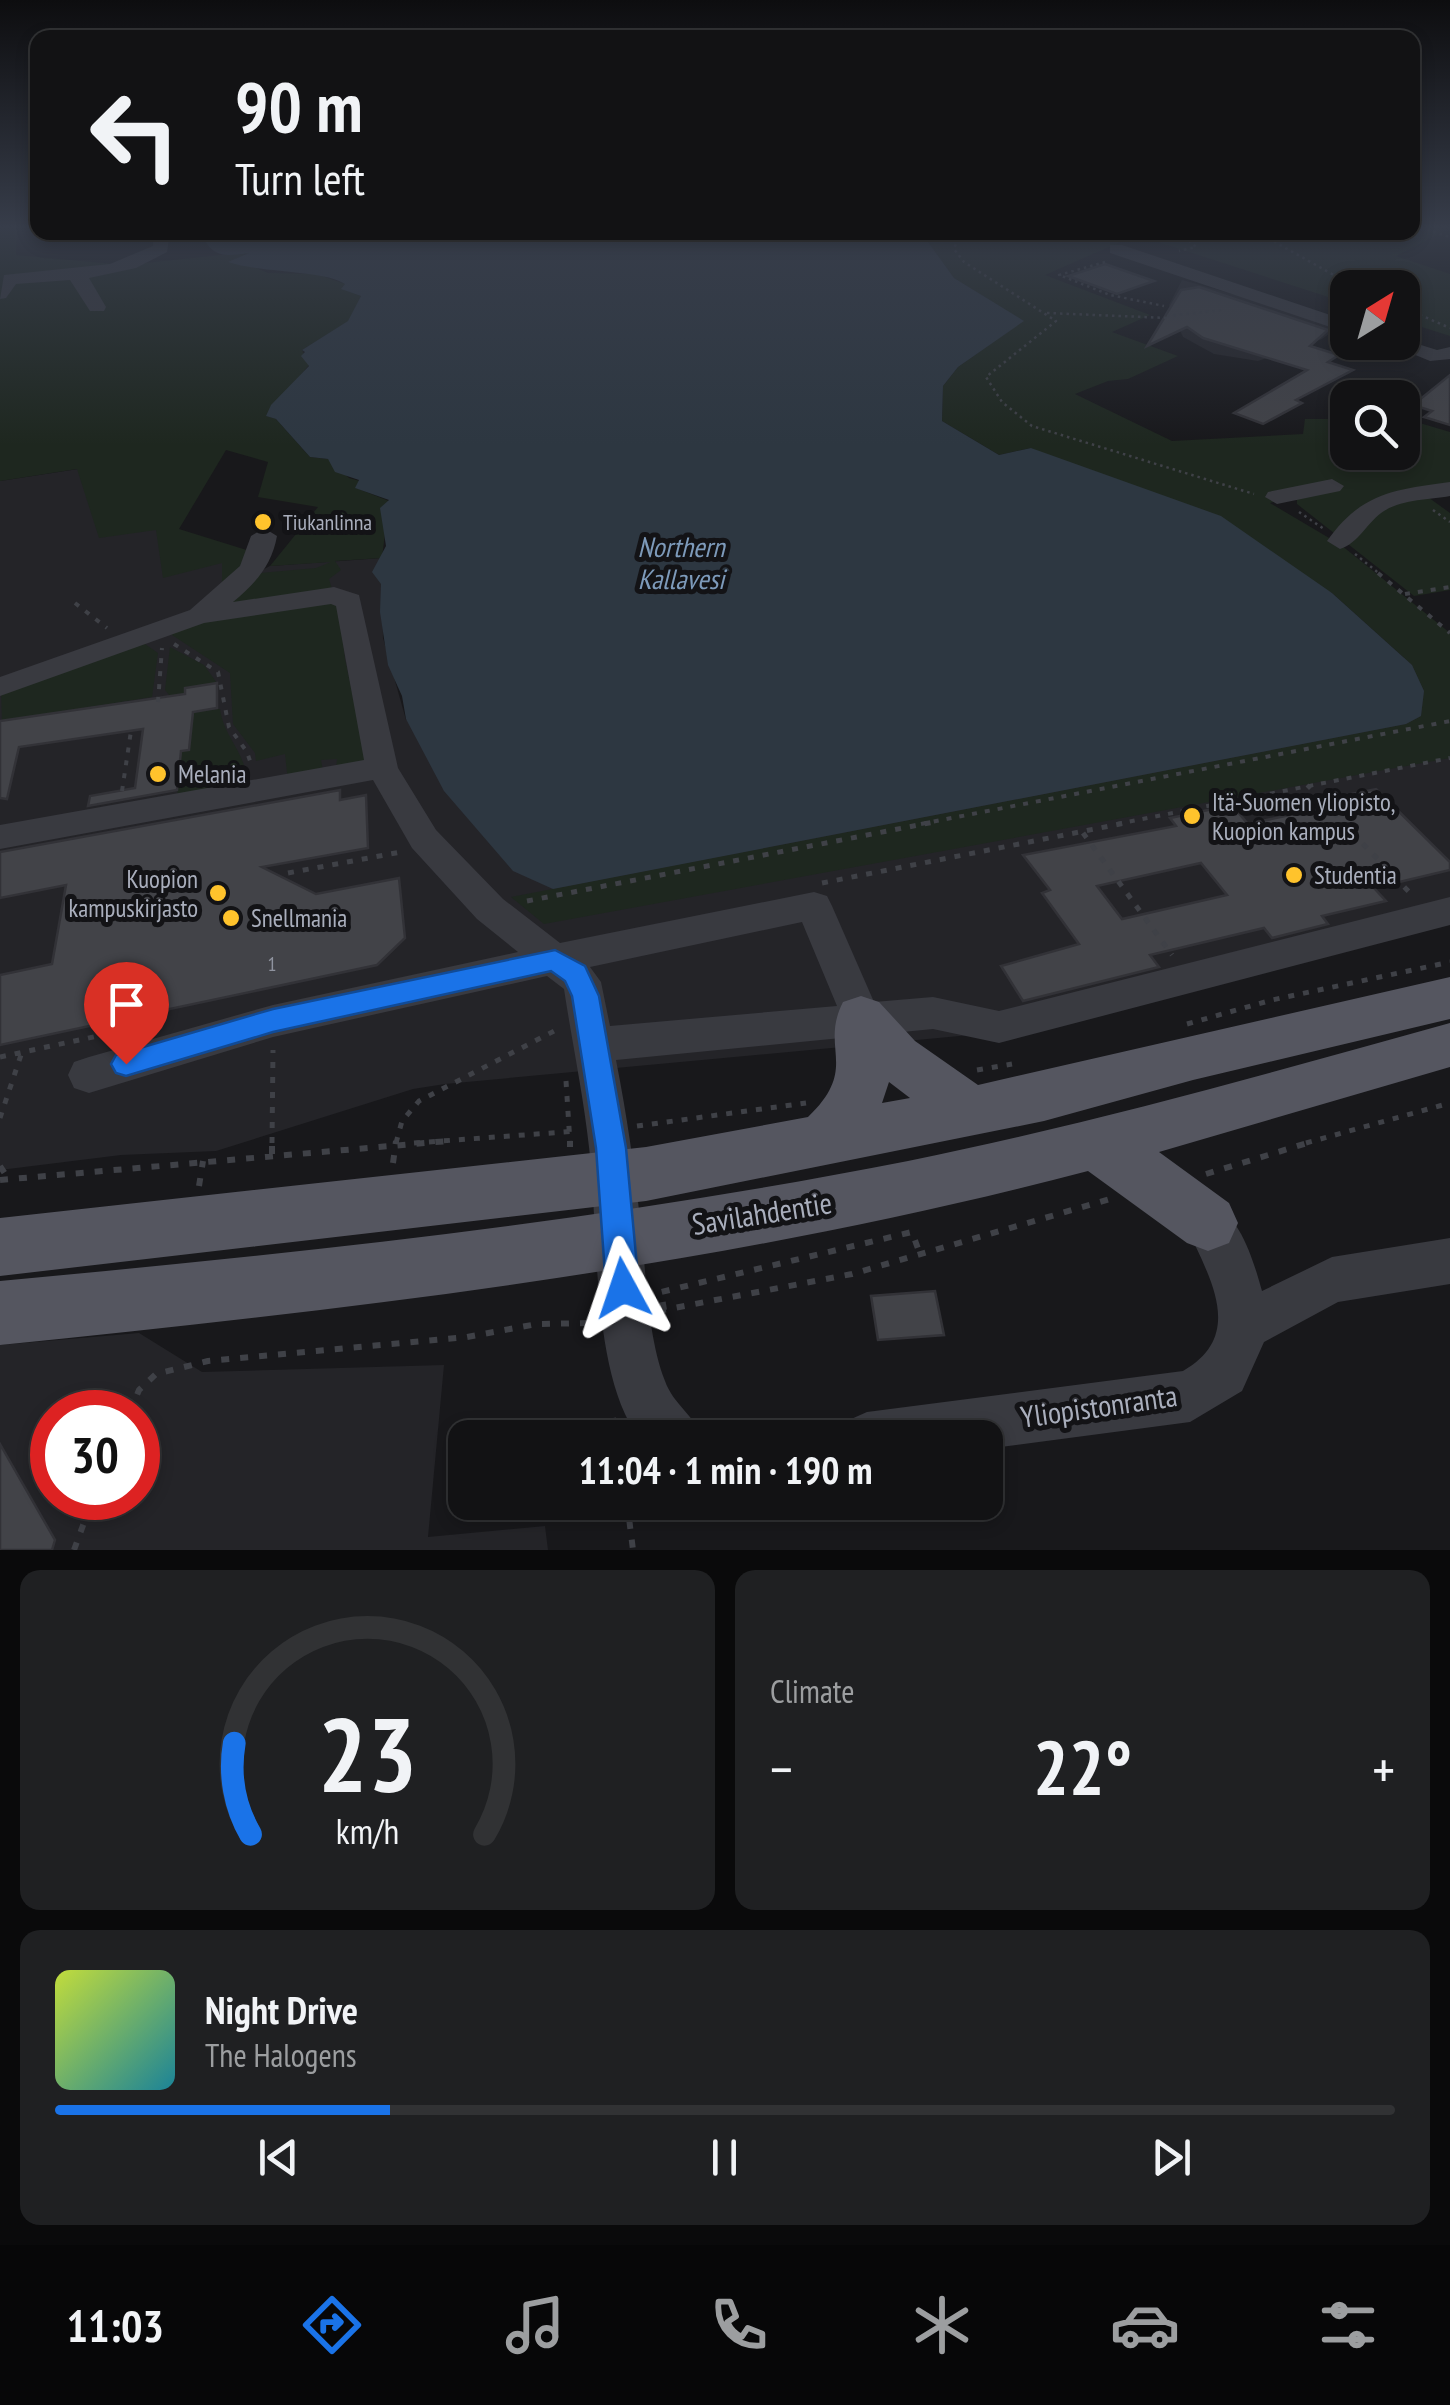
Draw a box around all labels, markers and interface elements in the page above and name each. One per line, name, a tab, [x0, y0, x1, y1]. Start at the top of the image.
text: 90 m	[235, 61, 363, 151]
icon: left	[70, 70, 200, 200]
text: Turn left	[235, 149, 365, 207]
north arrow	[1330, 270, 1420, 360]
map controls	[1330, 270, 1420, 470]
button: search	[1330, 380, 1420, 470]
place label: Tiukanlinna	[283, 508, 372, 536]
marker: Tiukanlinna	[252, 511, 274, 533]
water label: Northern Kallavesi	[637, 528, 728, 597]
place label: Melania	[178, 758, 246, 790]
marker: Melania	[147, 763, 169, 785]
place label: Itä-Suomen yliopisto, Kuopion kampus	[1212, 786, 1395, 847]
marker: Itä-Suomen yliopisto, Kuopion kampus	[1181, 805, 1203, 827]
place label: Studentia	[1314, 859, 1397, 891]
place label: Kuopion kampuskirjasto	[69, 863, 198, 924]
marker: Studentia	[1283, 864, 1305, 886]
marker: Kuopion kampuskirjasto	[207, 882, 229, 904]
place label: Snellmania	[251, 902, 347, 934]
marker: Snellmania	[220, 907, 242, 929]
house number: 1	[268, 951, 277, 977]
pin	[84, 962, 169, 1065]
icon: arrive	[99, 977, 154, 1032]
street label: Savilahdentie	[689, 1182, 834, 1243]
position arrow	[571, 1236, 675, 1340]
street label: Yliopistonranta	[1018, 1375, 1180, 1436]
speed limit sign: 30	[30, 1390, 160, 1520]
text: 11:04 · 1 min · 190 m	[579, 1445, 872, 1494]
text: Climate	[770, 1670, 854, 1712]
text: 23	[318, 1686, 417, 1821]
text: 22°	[1033, 1719, 1132, 1816]
text: −	[770, 1733, 793, 1804]
text: +	[1372, 1733, 1395, 1804]
text: km/h	[336, 1808, 399, 1854]
text: Night Drive	[205, 1985, 358, 2034]
text: The Halogens	[205, 2034, 357, 2076]
icon: previous	[251, 2130, 306, 2185]
icon: pause	[697, 2130, 752, 2185]
icon: next	[1144, 2130, 1199, 2185]
icon: directions	[297, 2290, 367, 2360]
icon: music	[500, 2290, 570, 2360]
icon: phone	[704, 2290, 774, 2360]
icon: climate	[907, 2290, 977, 2360]
icon: car	[1110, 2290, 1180, 2360]
icon: filters	[1313, 2290, 1383, 2360]
text: 11:03	[67, 2296, 164, 2354]

